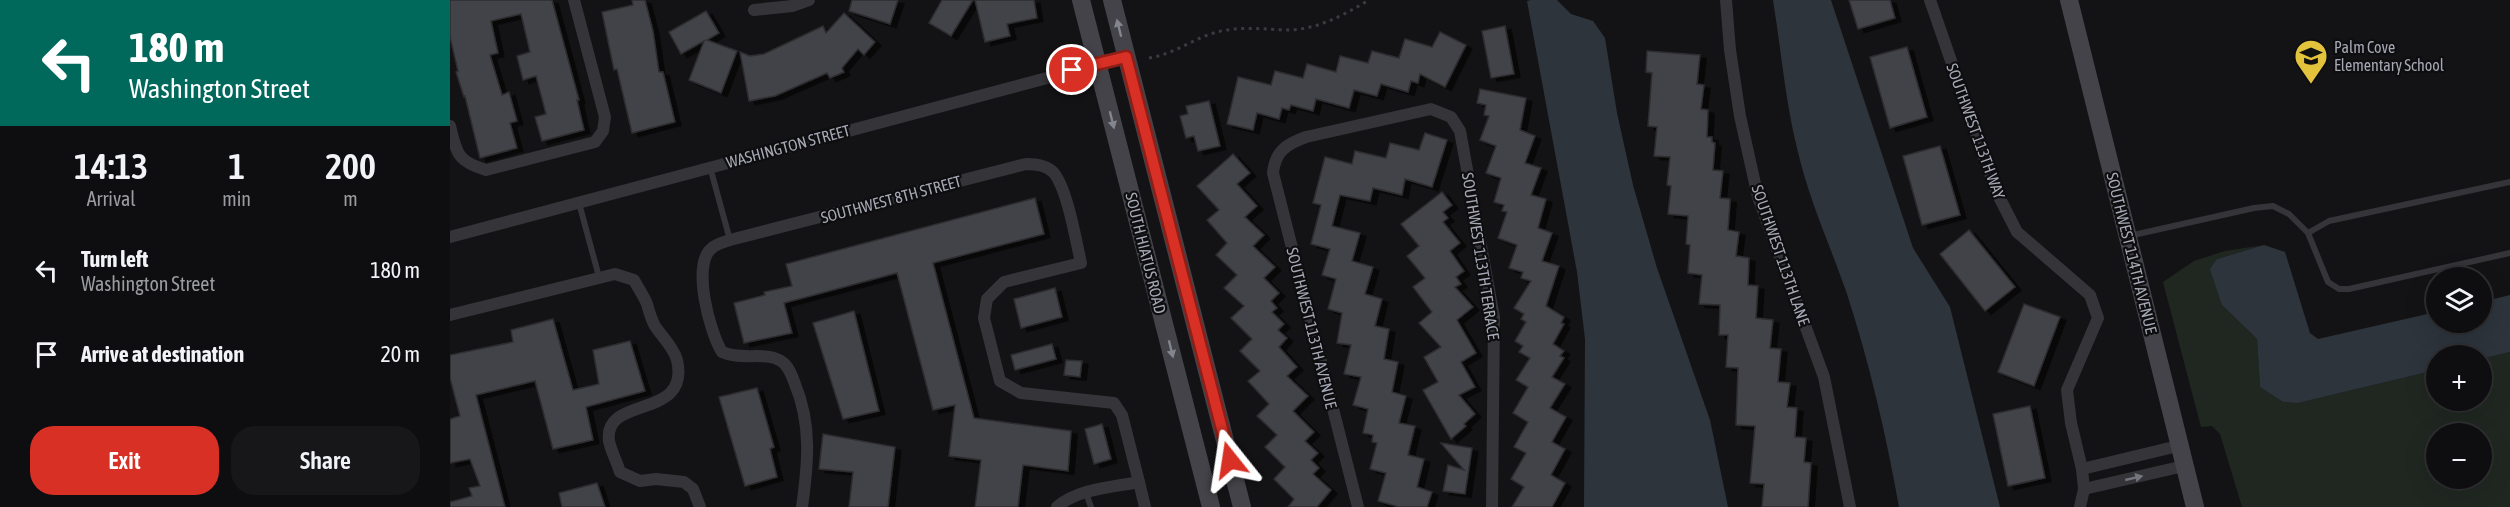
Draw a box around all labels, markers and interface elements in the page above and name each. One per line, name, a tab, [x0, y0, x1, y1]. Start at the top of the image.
one-way arrow	[1113, 19, 1123, 38]
text: 180 m	[129, 23, 224, 71]
icon: left	[30, 24, 108, 102]
school or university icon: Palm Cove Elementary School	[2293, 38, 2329, 85]
place label: Palm Cove Elementary School	[2334, 38, 2445, 75]
pin	[1046, 44, 1097, 95]
icon: arrive	[1055, 53, 1088, 86]
street label: SOUTHWEST 113TH WAY	[1943, 61, 2009, 202]
text: Washington Street	[129, 73, 310, 104]
one-way arrow	[1107, 111, 1117, 129]
street label: WASHINGTON STREET	[724, 121, 852, 171]
text: 14:13	[74, 145, 148, 187]
text: 1	[228, 145, 245, 187]
text: 200	[325, 145, 376, 187]
street label: SOUTHWEST 113TH TERRACE	[1459, 171, 1503, 341]
street label: SOUTHWEST 114TH AVENUE	[2103, 171, 2161, 335]
street label: SOUTHWEST 8TH STREET	[819, 172, 963, 226]
street label: SOUTHWEST 113TH LANE	[1748, 182, 1814, 328]
text: Arrival	[87, 187, 136, 210]
text: min	[222, 187, 251, 210]
text: m	[343, 187, 358, 210]
street label: SOUTH HIATUS ROAD	[1122, 191, 1170, 315]
text: Turn left	[81, 246, 148, 272]
street label: SOUTHWEST 113TH AVENUE	[1283, 246, 1341, 410]
icon: left	[30, 254, 63, 287]
text: 180 m	[370, 257, 420, 283]
map controls	[2426, 267, 2492, 489]
button: layers	[2426, 267, 2492, 333]
text: Washington Street	[81, 272, 215, 295]
icon: arrive	[30, 338, 63, 371]
one-way arrow	[1167, 340, 1176, 358]
text: Arrive at destination	[81, 341, 244, 367]
text: 20 m	[380, 341, 420, 367]
button: +	[2426, 345, 2492, 411]
button: −	[2426, 423, 2492, 489]
button: Exit	[30, 426, 219, 495]
button: Share	[231, 426, 420, 495]
position arrow	[1198, 428, 1262, 492]
one-way arrow	[2125, 472, 2143, 482]

